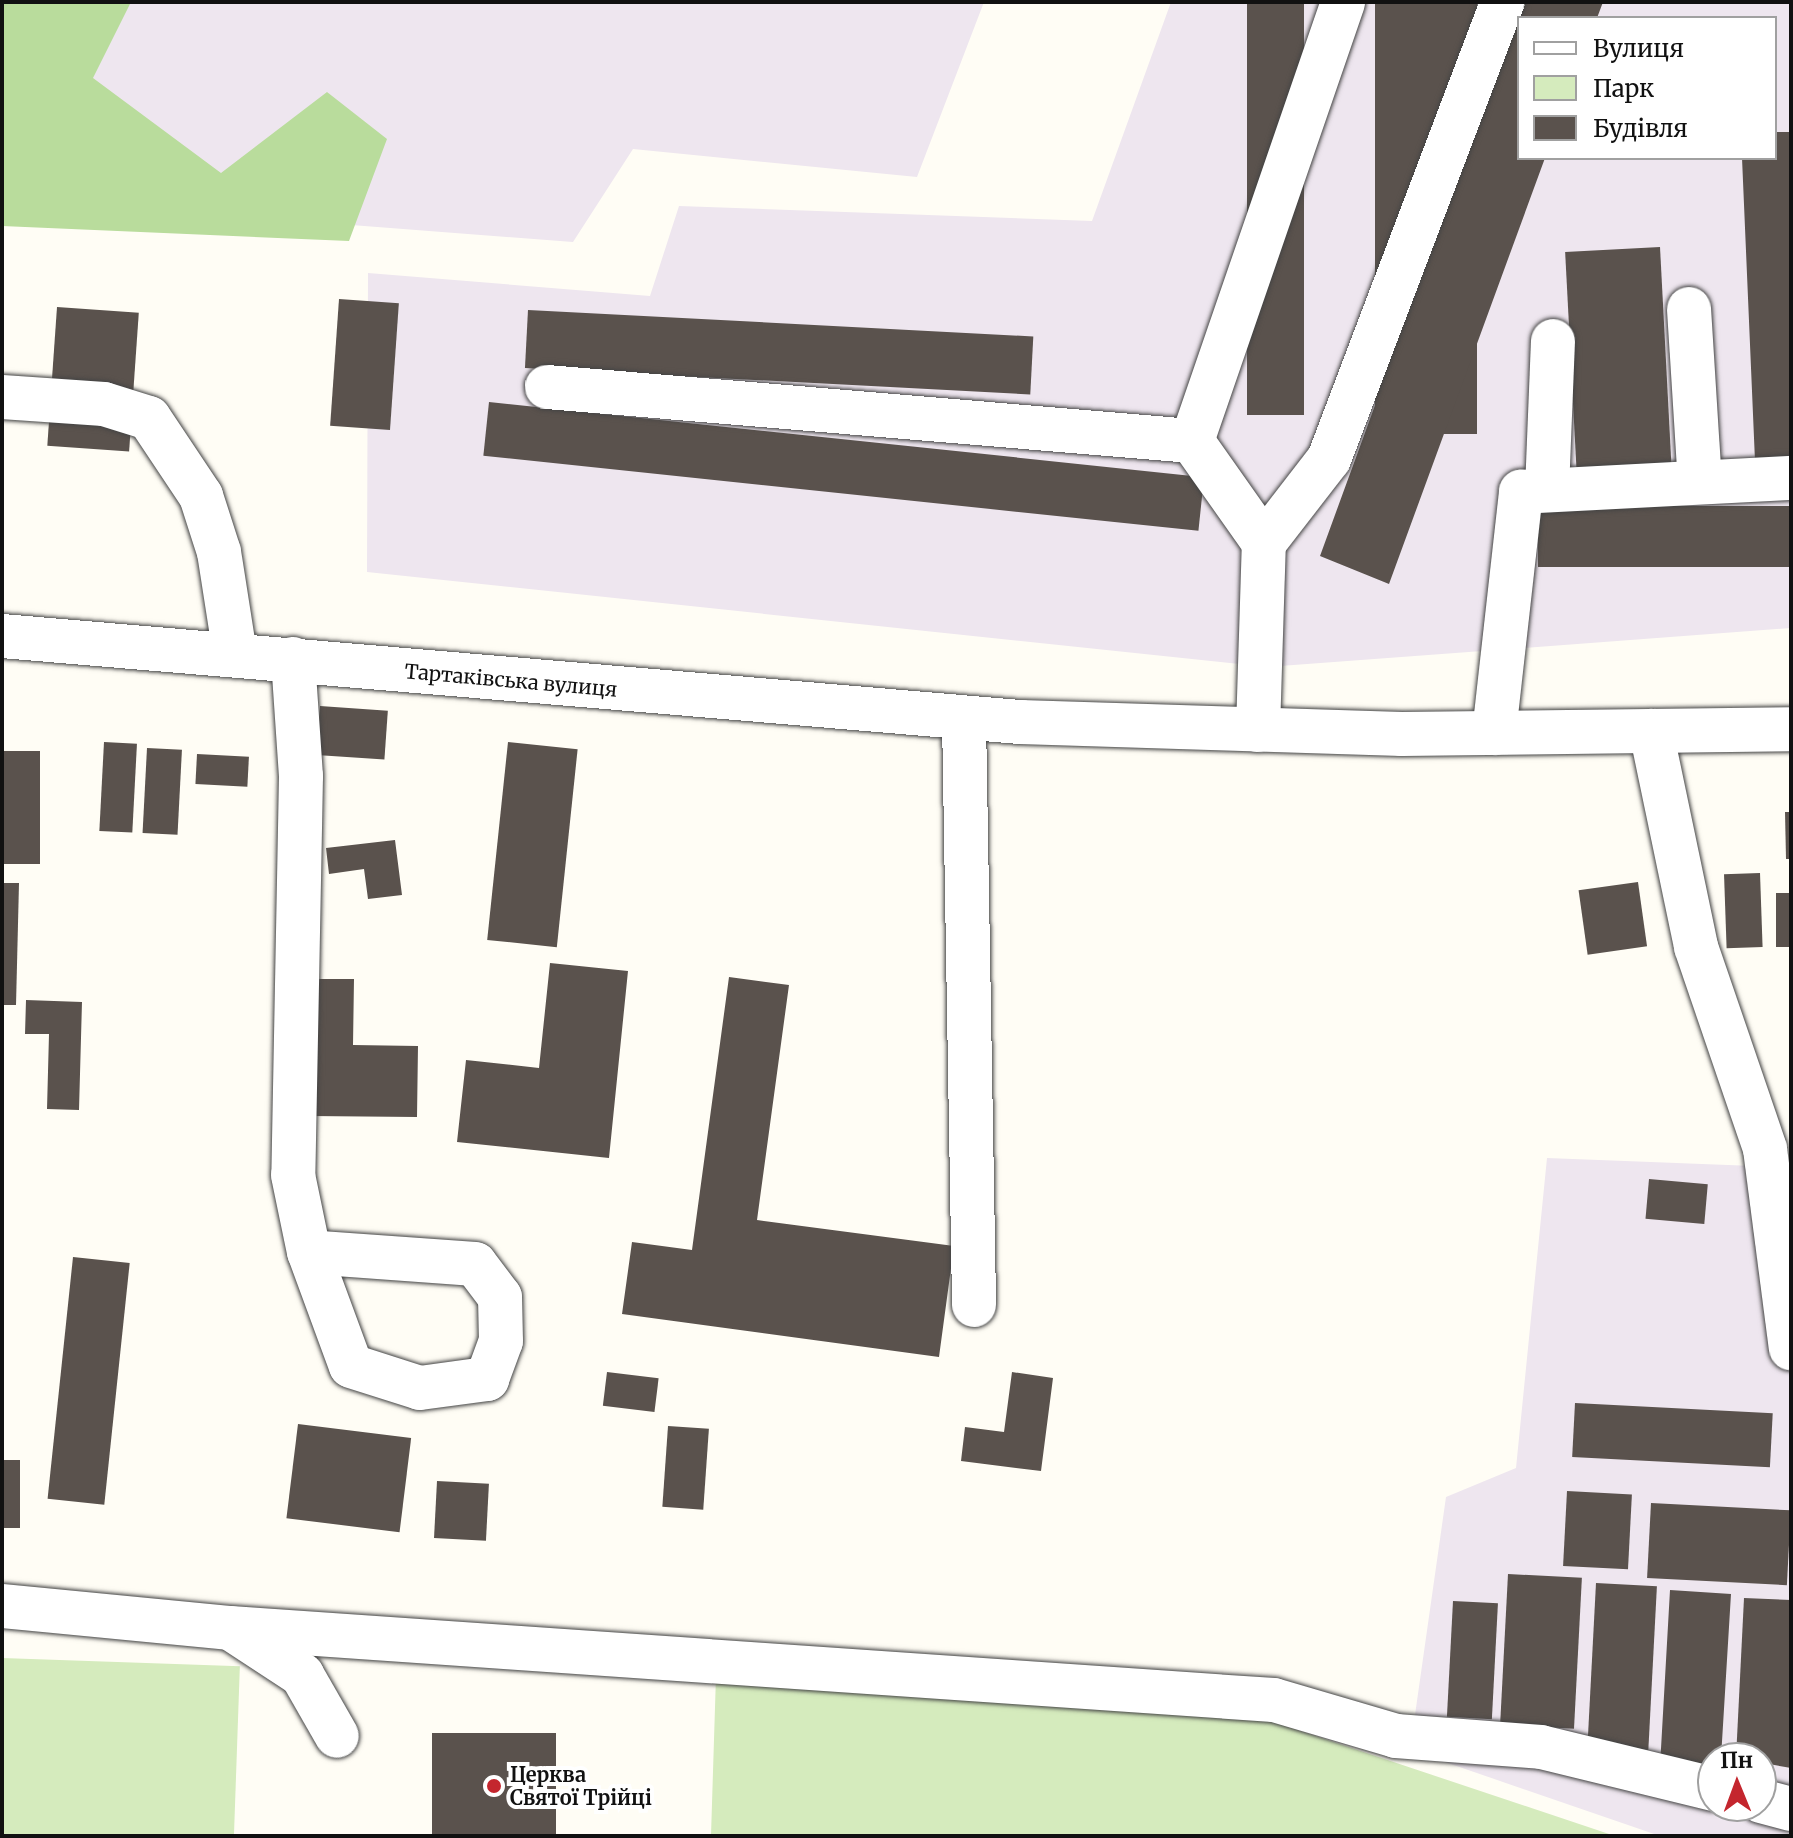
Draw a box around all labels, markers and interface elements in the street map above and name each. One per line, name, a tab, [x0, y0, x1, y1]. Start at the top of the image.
legend	[1517, 16, 1777, 160]
text: Вулиця	[1593, 33, 1684, 64]
text: Парк	[1593, 73, 1654, 104]
text: Будівля	[1593, 113, 1688, 144]
street label: Тартаківська вулиця	[404, 659, 618, 701]
north arrow	[1697, 1742, 1777, 1822]
text: Пн	[1720, 1746, 1753, 1774]
place label: Церква Святої Трійці	[510, 1762, 652, 1809]
marker: Церква Святої Трійці	[485, 1777, 503, 1795]

